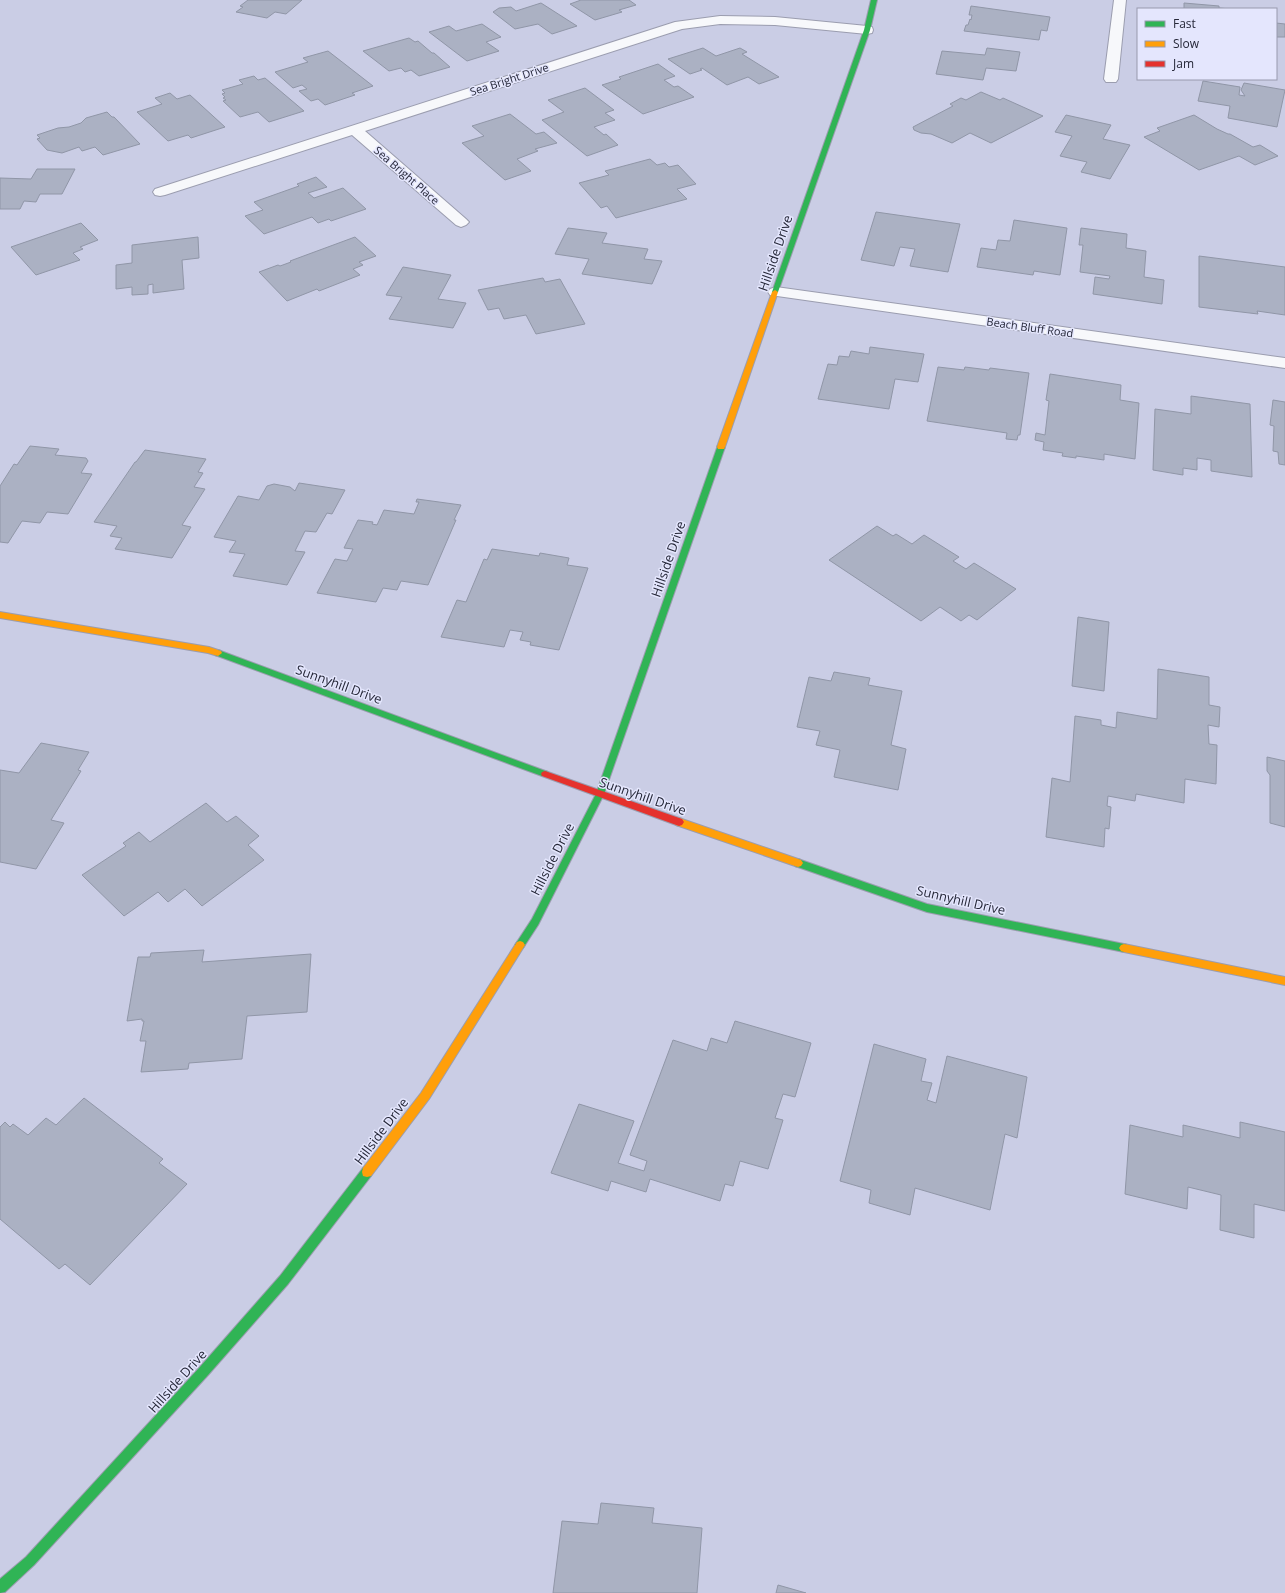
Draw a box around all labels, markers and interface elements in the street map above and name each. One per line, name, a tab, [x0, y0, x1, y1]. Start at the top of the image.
legend	[1137, 8, 1277, 80]
text: Fast	[1173, 15, 1196, 32]
text: Slow	[1173, 35, 1200, 52]
text: Jam	[1172, 55, 1194, 72]
street label: Sea Bright Drive	[468, 59, 550, 99]
street label: Sea Bright Place	[371, 142, 443, 208]
street label: Hillside Drive	[754, 213, 796, 293]
street label: Beach Bluff Road	[986, 313, 1074, 341]
street label: Hillside Drive	[647, 519, 689, 599]
street label: Sunnyhill Drive	[293, 660, 385, 708]
street label: Sunnyhill Drive	[597, 773, 689, 819]
street label: Hillside Drive	[526, 820, 578, 898]
street label: Sunnyhill Drive	[915, 881, 1007, 919]
street label: Hillside Drive	[350, 1094, 412, 1168]
street label: Hillside Drive	[144, 1345, 210, 1417]

